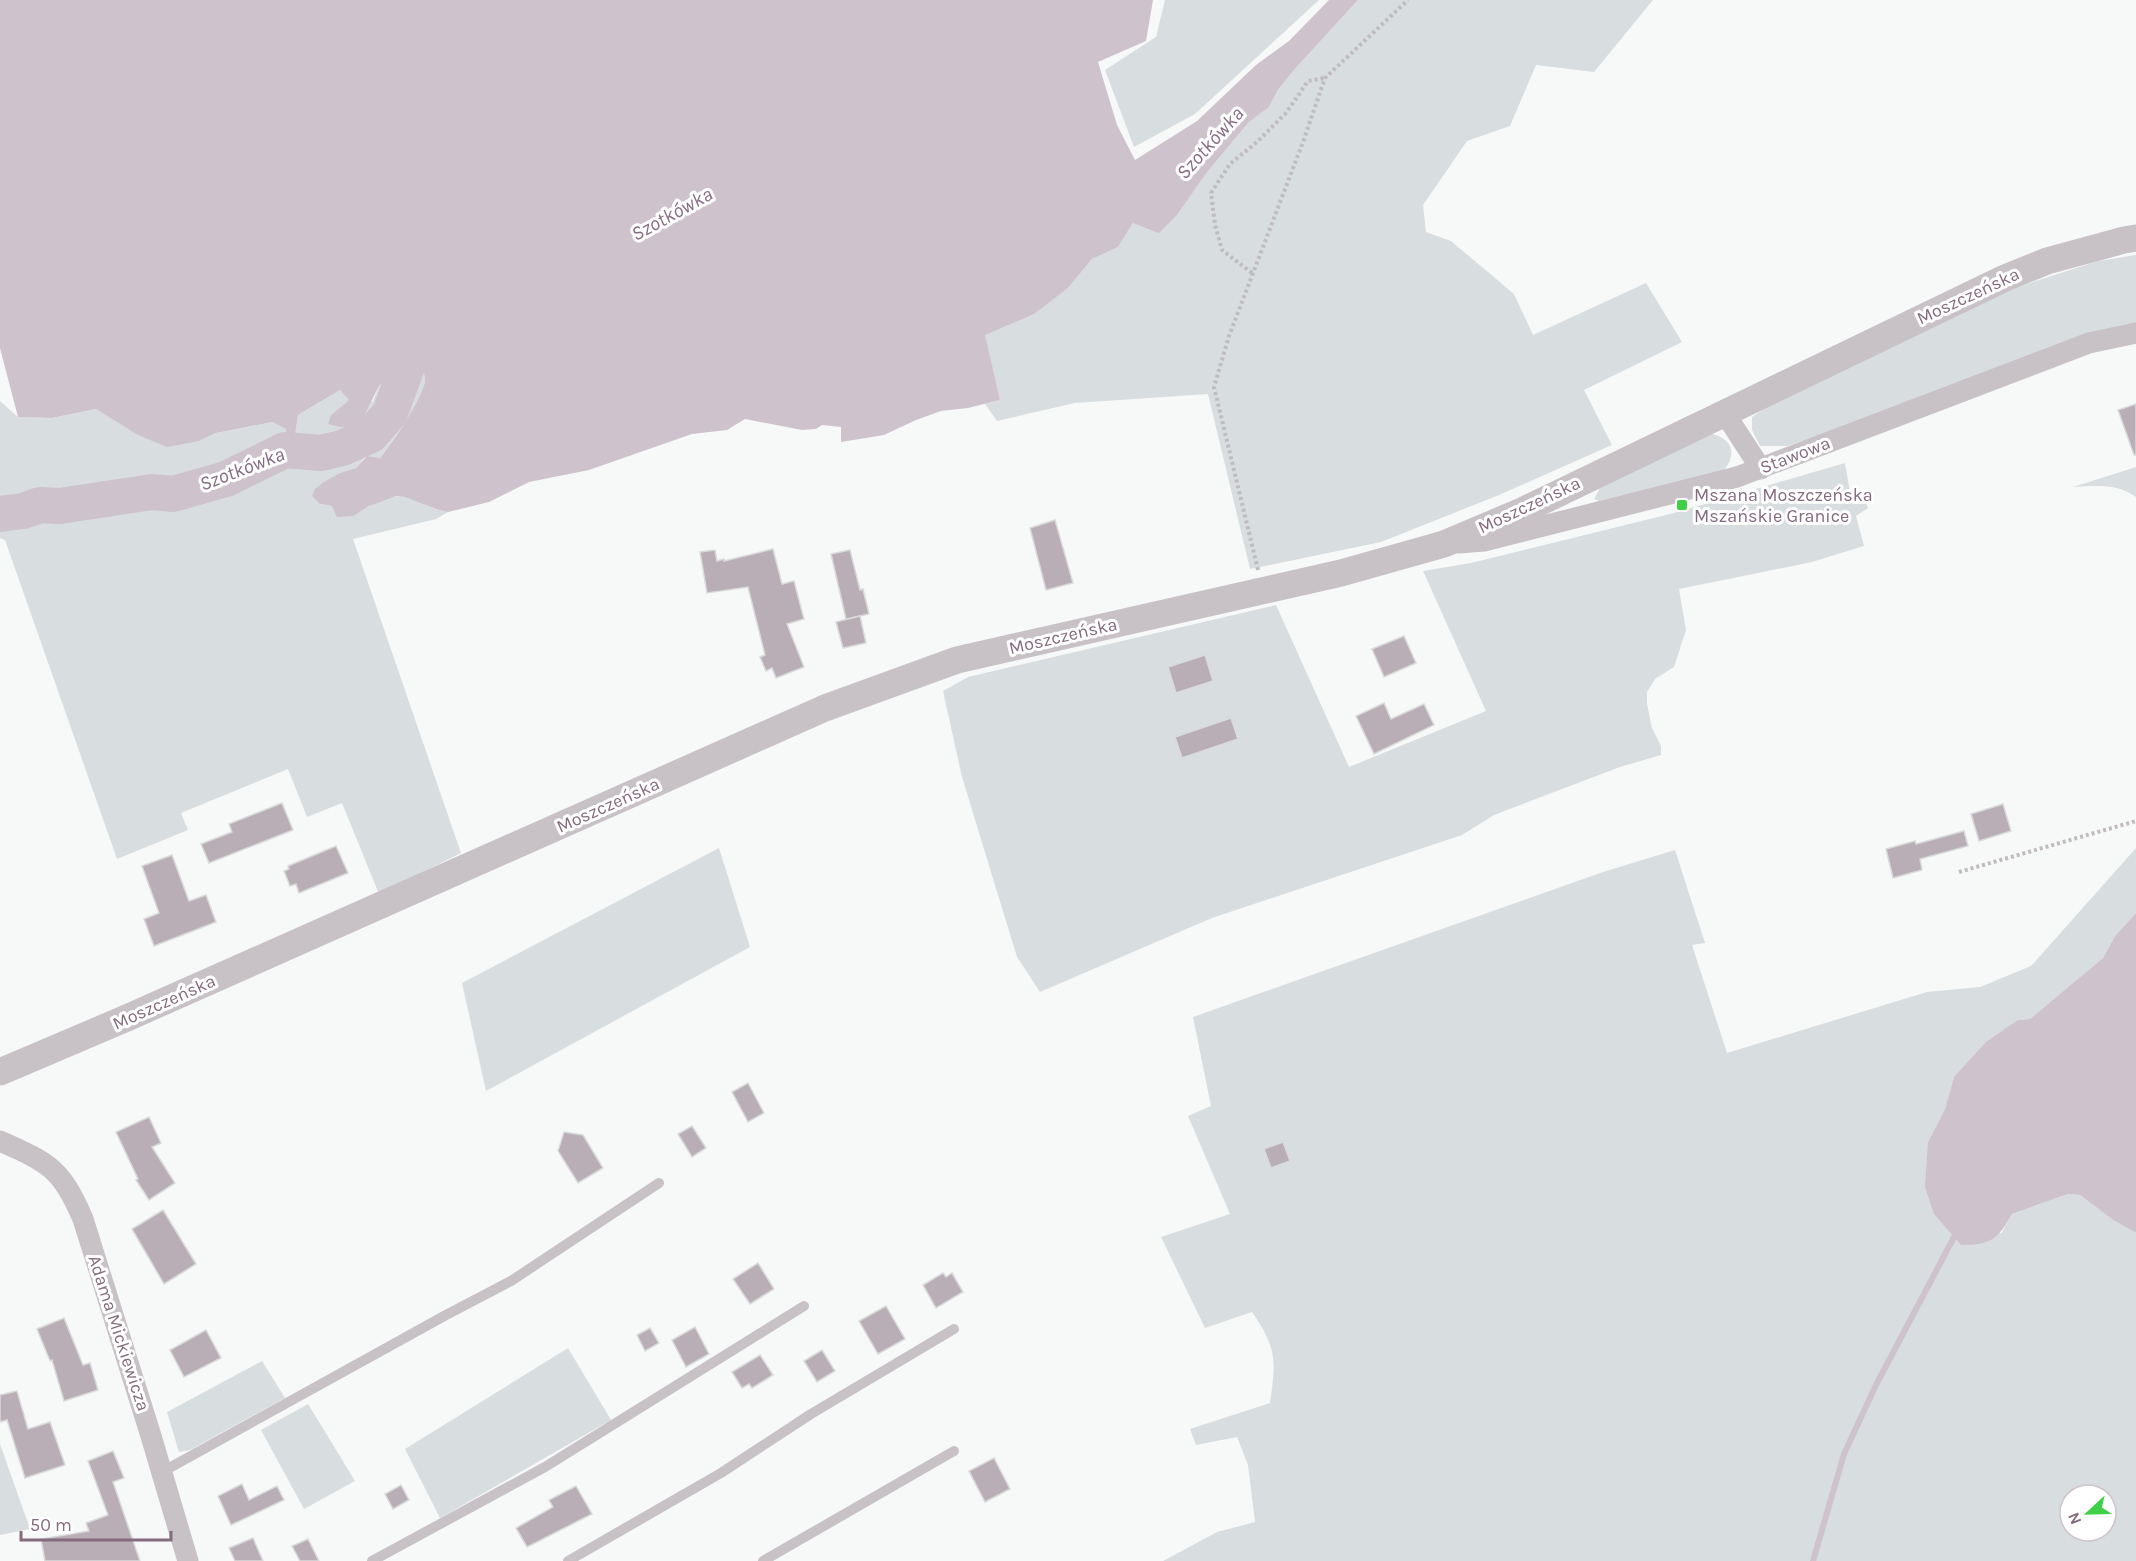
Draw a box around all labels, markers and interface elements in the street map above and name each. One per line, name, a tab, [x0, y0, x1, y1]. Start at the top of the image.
water label: Szotkówka	[1172, 102, 1248, 184]
water label: Szotkówka	[627, 182, 717, 246]
street label: Moszczeńska	[1913, 263, 2023, 329]
street label: Stawowa	[1757, 432, 1833, 478]
water label: Szotkówka	[196, 442, 288, 496]
street label: Moszczeńska	[1474, 472, 1584, 538]
place label: Mszana Moszczeńska Mszańskie Granice	[1694, 484, 1873, 527]
marker: Mszana Moszczeńska Mszańskie Granice	[1675, 498, 1689, 512]
street label: Moszczeńska	[1007, 613, 1119, 659]
street label: Moszczeńska	[553, 772, 663, 838]
street label: Moszczeńska	[109, 969, 219, 1035]
street label: Adama Mickiewicza	[83, 1252, 155, 1414]
north arrow	[2058, 1483, 2118, 1543]
scale bar	[21, 1504, 171, 1542]
text: N	[2064, 1510, 2086, 1527]
text: 50 m	[30, 1514, 72, 1536]

